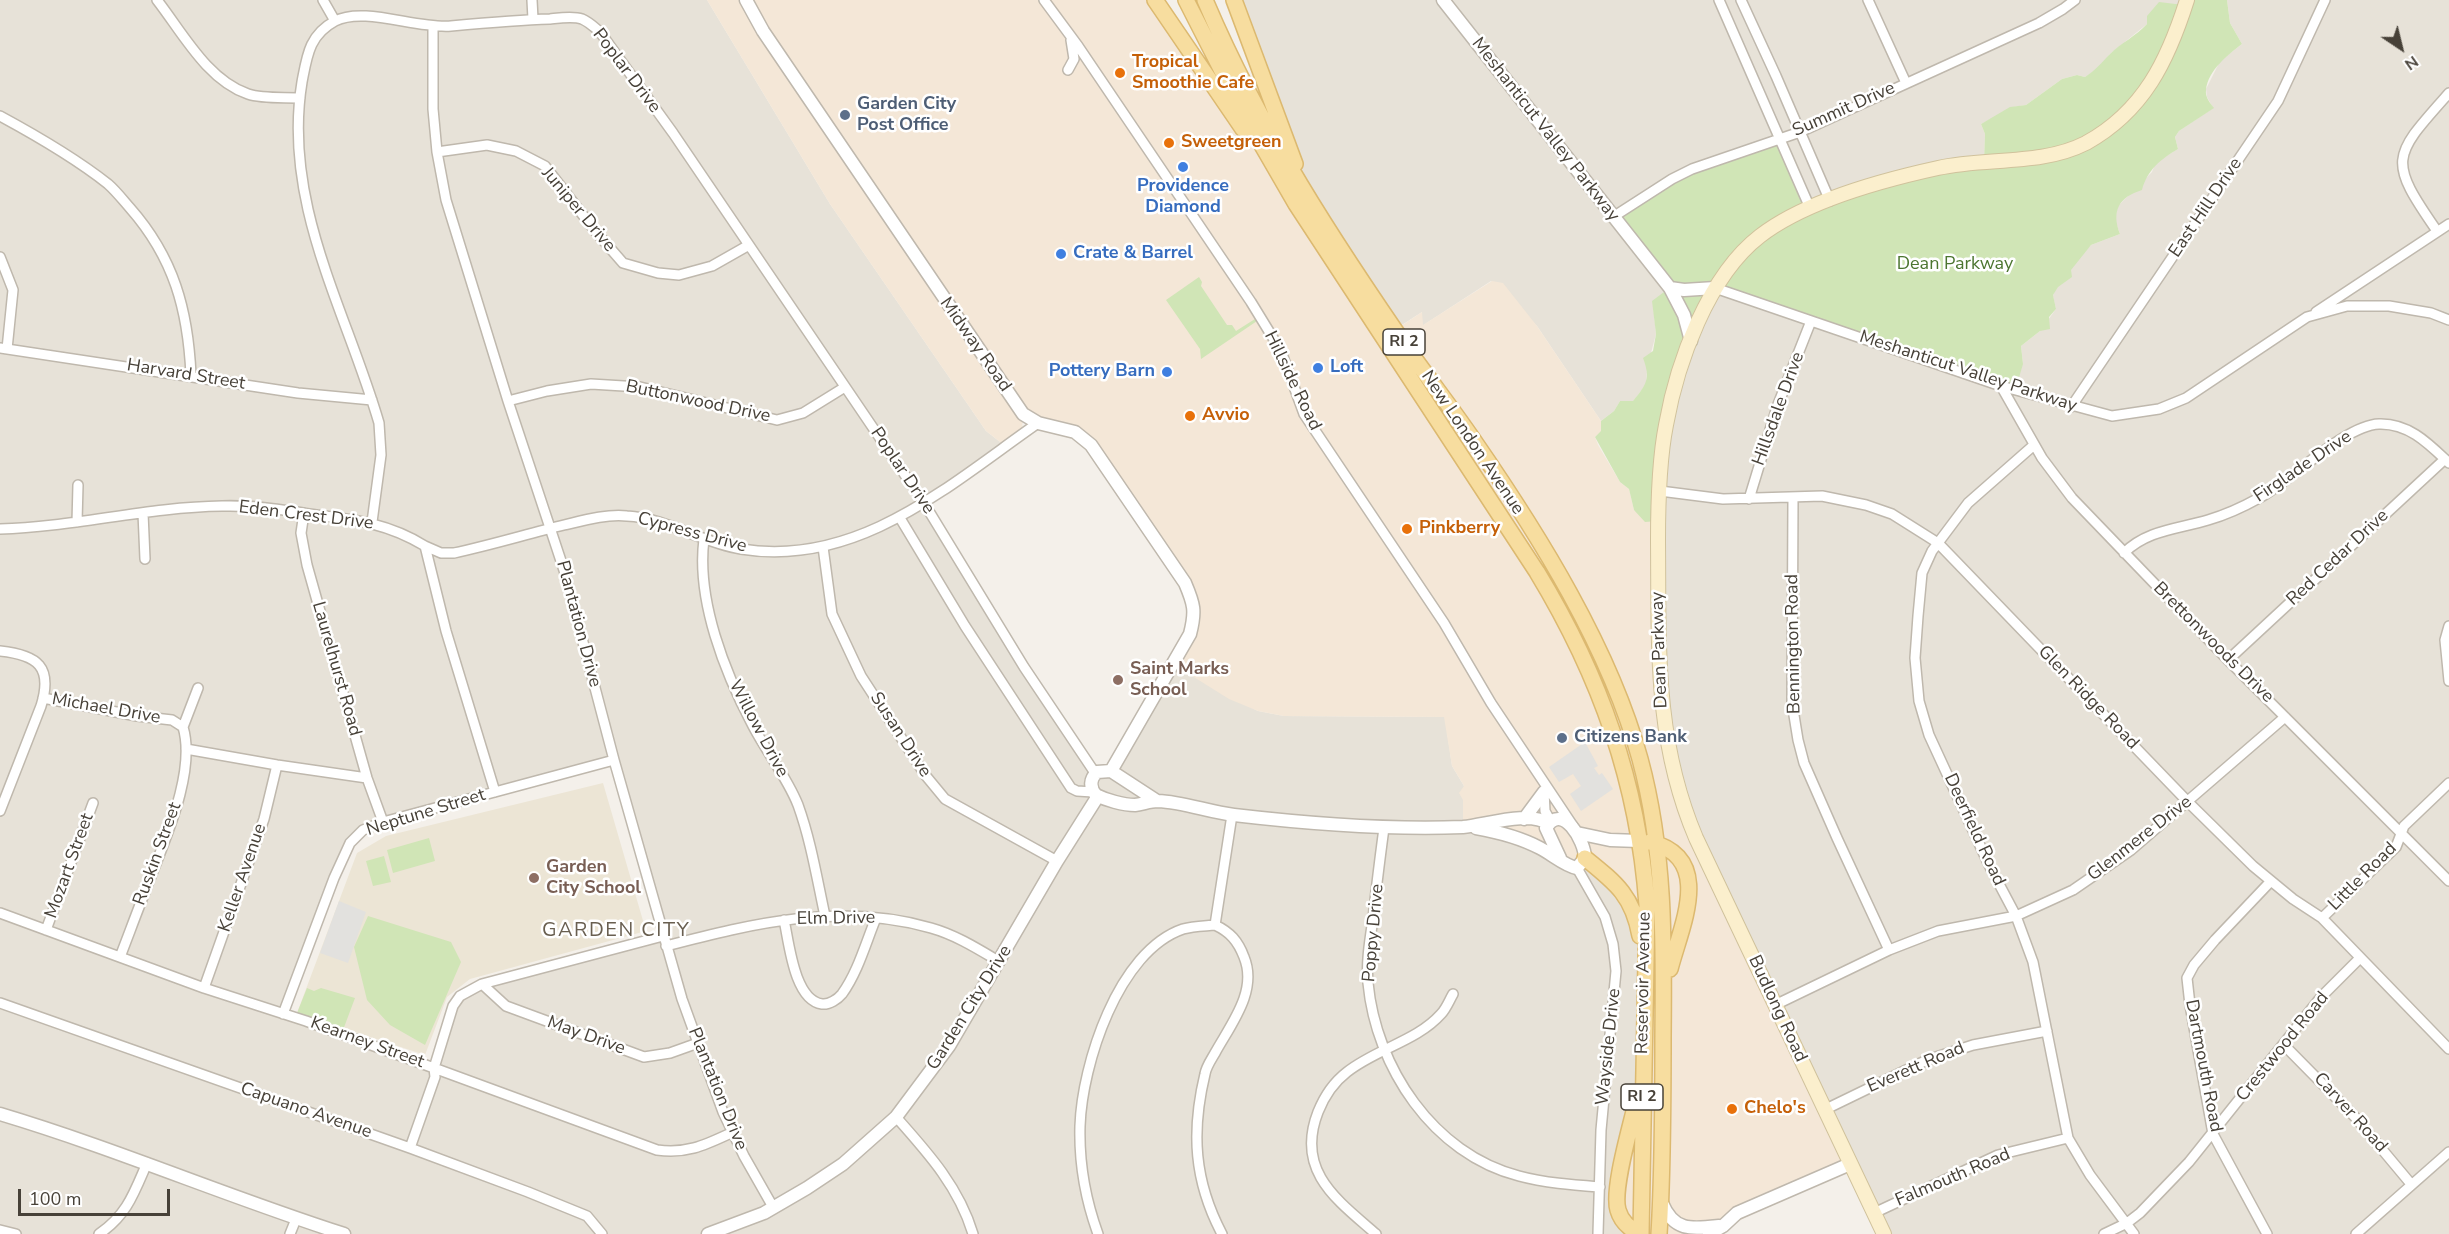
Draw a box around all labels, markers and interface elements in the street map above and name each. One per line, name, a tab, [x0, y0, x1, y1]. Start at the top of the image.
north arrow	[2371, 18, 2431, 78]
street label: Poplar Drive	[587, 25, 665, 117]
street label: Meshanticut Valley Parkway	[1466, 34, 1624, 226]
text: N	[2400, 50, 2423, 75]
place label: Tropical Smoothie Cafe	[1132, 52, 1254, 94]
marker: Tropical Smoothie Cafe	[1113, 66, 1127, 80]
street label: Summit Drive	[1789, 78, 1899, 142]
place label: Garden City Post Office	[857, 94, 956, 136]
marker: Garden City Post Office	[838, 108, 852, 122]
place label: Sweetgreen	[1181, 132, 1282, 154]
marker: Sweetgreen	[1162, 136, 1176, 150]
street label: East Hill Drive	[2165, 154, 2247, 262]
marker: Providence Diamond	[1176, 160, 1190, 174]
street label: Juniper Drive	[536, 163, 620, 257]
place label: Providence Diamond	[1137, 176, 1229, 219]
place label: Crate & Barrel	[1073, 243, 1193, 265]
marker: Crate & Barrel	[1054, 247, 1068, 261]
park label: Dean Parkway	[1897, 254, 2013, 276]
street label: Midway Road	[935, 294, 1015, 396]
street label: Meshanticut Valley Parkway	[1856, 327, 2080, 417]
street label: Hillside Road	[1259, 328, 1325, 434]
road number: RI 2	[1383, 329, 1425, 355]
street label: Hillsdale Drive	[1748, 349, 1810, 469]
street label: Harvard Street	[125, 355, 247, 395]
place label: Loft	[1330, 357, 1363, 379]
place label: Pottery Barn	[1049, 361, 1155, 383]
marker: Loft	[1311, 361, 1325, 375]
marker: Pottery Barn	[1160, 365, 1174, 379]
street label: New London Avenue	[1416, 367, 1528, 519]
street label: Buttonwood Drive	[624, 376, 772, 428]
place label: Avvio	[1202, 405, 1250, 427]
marker: Avvio	[1183, 409, 1197, 423]
street label: Poplar Drive	[865, 423, 939, 519]
street label: Firglade Drive	[2250, 426, 2356, 508]
street label: Eden Crest Drive	[237, 497, 375, 535]
street label: Red Cedar Drive	[2283, 505, 2393, 611]
street label: Cypress Drive	[635, 508, 749, 558]
place label: Pinkberry	[1419, 518, 1500, 540]
marker: Pinkberry	[1400, 522, 1414, 536]
street label: Plantation Drive	[551, 558, 605, 690]
street label: Bennington Road	[1782, 574, 1806, 714]
street label: Brettonwoods Drive	[2148, 578, 2278, 708]
street label: Dean Parkway	[1647, 591, 1673, 709]
street label: Laurelhurst Road	[307, 599, 365, 739]
street label: Glen Ridge Road	[2033, 642, 2143, 754]
place label: Saint Marks School	[1130, 659, 1229, 702]
marker: Saint Marks School	[1111, 673, 1125, 687]
street label: Willow Drive	[723, 677, 793, 781]
street label: Susan Drive	[865, 688, 935, 782]
street label: Michael Drive	[50, 689, 162, 729]
place label: Citizens Bank	[1574, 727, 1687, 749]
marker: Citizens Bank	[1555, 731, 1569, 745]
street label: Deerfield Road	[1939, 770, 2009, 890]
street label: Neptune Street	[364, 785, 488, 841]
street label: Glenmere Drive	[2084, 792, 2196, 886]
street label: Ruskin Street	[129, 800, 187, 908]
street label: Mozart Street	[41, 811, 99, 921]
street label: Keller Avenue	[214, 821, 272, 935]
street label: Little Road	[2324, 838, 2402, 916]
place label: Garden City School	[546, 857, 641, 900]
marker: Garden City School	[527, 871, 541, 885]
street label: Poppy Drive	[1359, 883, 1389, 983]
street label: Elm Drive	[797, 908, 875, 930]
street label: Reservoir Avenue	[1632, 912, 1656, 1054]
district label: GARDEN CITY	[542, 919, 690, 943]
street label: Garden City Drive	[923, 942, 1017, 1074]
street label: Budlong Road	[1743, 952, 1811, 1066]
street label: Wayside Drive	[1592, 987, 1626, 1107]
street label: Crestwood Road	[2232, 988, 2334, 1106]
street label: Dartmouth Road	[2180, 998, 2226, 1134]
street label: Kearney Street	[307, 1012, 427, 1074]
street label: May Drive	[544, 1012, 628, 1060]
street label: Plantation Drive	[683, 1025, 751, 1153]
street label: Everett Road	[1864, 1038, 1968, 1098]
street label: Carver Road	[2309, 1069, 2391, 1157]
street label: Capuano Avenue	[237, 1078, 375, 1144]
road number: RI 2	[1621, 1084, 1663, 1110]
place label: Chelo's	[1744, 1098, 1806, 1120]
marker: Chelo's	[1725, 1102, 1739, 1116]
street label: Falmouth Road	[1892, 1144, 2014, 1212]
scale bar	[21, 1177, 172, 1215]
text: 100 m	[29, 1187, 81, 1211]

